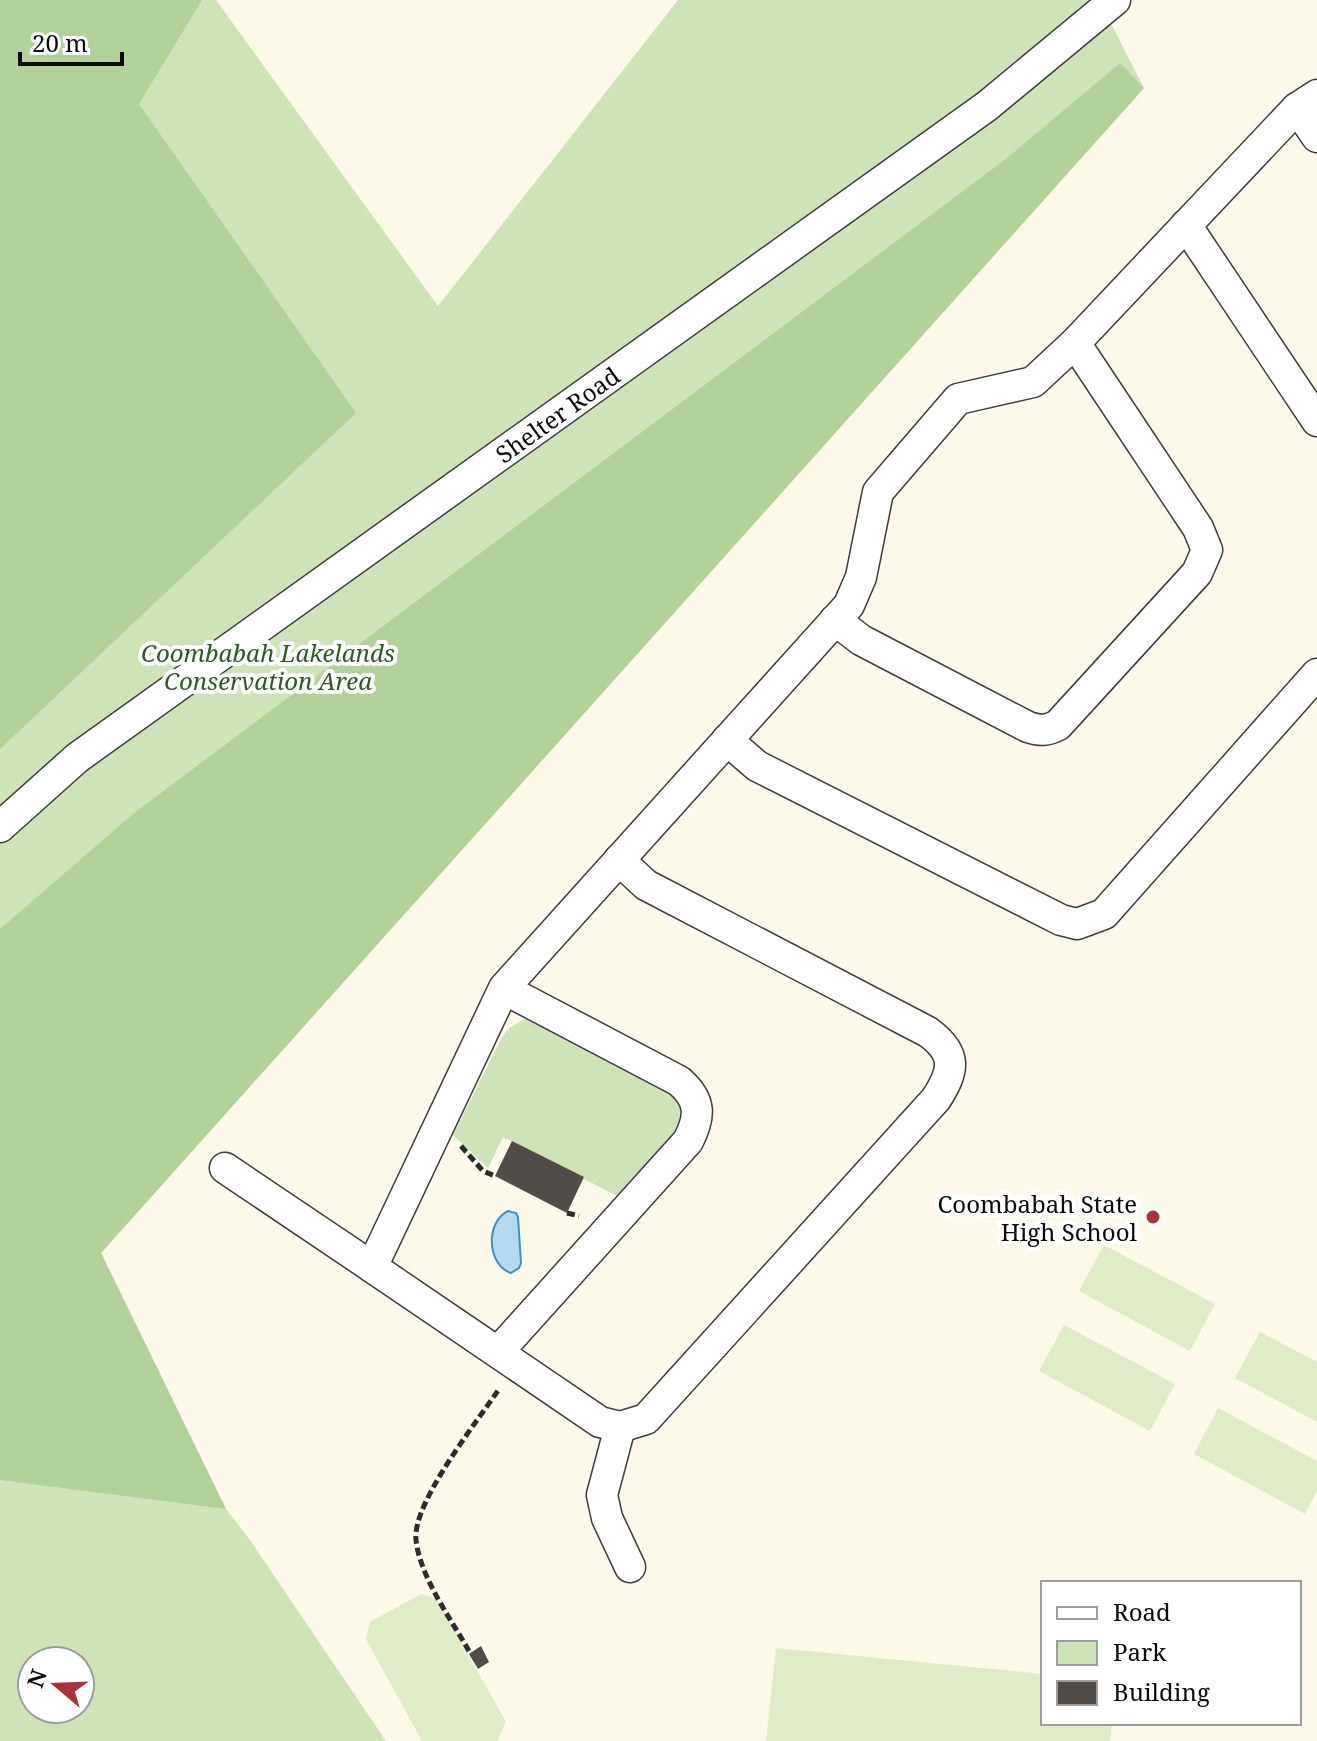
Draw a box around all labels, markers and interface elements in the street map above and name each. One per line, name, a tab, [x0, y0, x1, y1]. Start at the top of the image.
scale bar	[20, 16, 122, 66]
text: 20 m	[32, 26, 88, 59]
street label: Shelter Road	[488, 358, 626, 470]
park label: Coombabah Lakelands Conservation Area	[141, 636, 395, 697]
place label: Coombabah State High School	[938, 1187, 1138, 1248]
marker: Coombabah State High School	[1144, 1208, 1162, 1226]
legend	[1041, 1581, 1301, 1725]
text: Road	[1113, 1595, 1171, 1628]
text: Park	[1113, 1635, 1167, 1668]
north arrow	[16, 1645, 96, 1725]
text: N	[19, 1665, 53, 1691]
text: Building	[1113, 1675, 1210, 1708]

